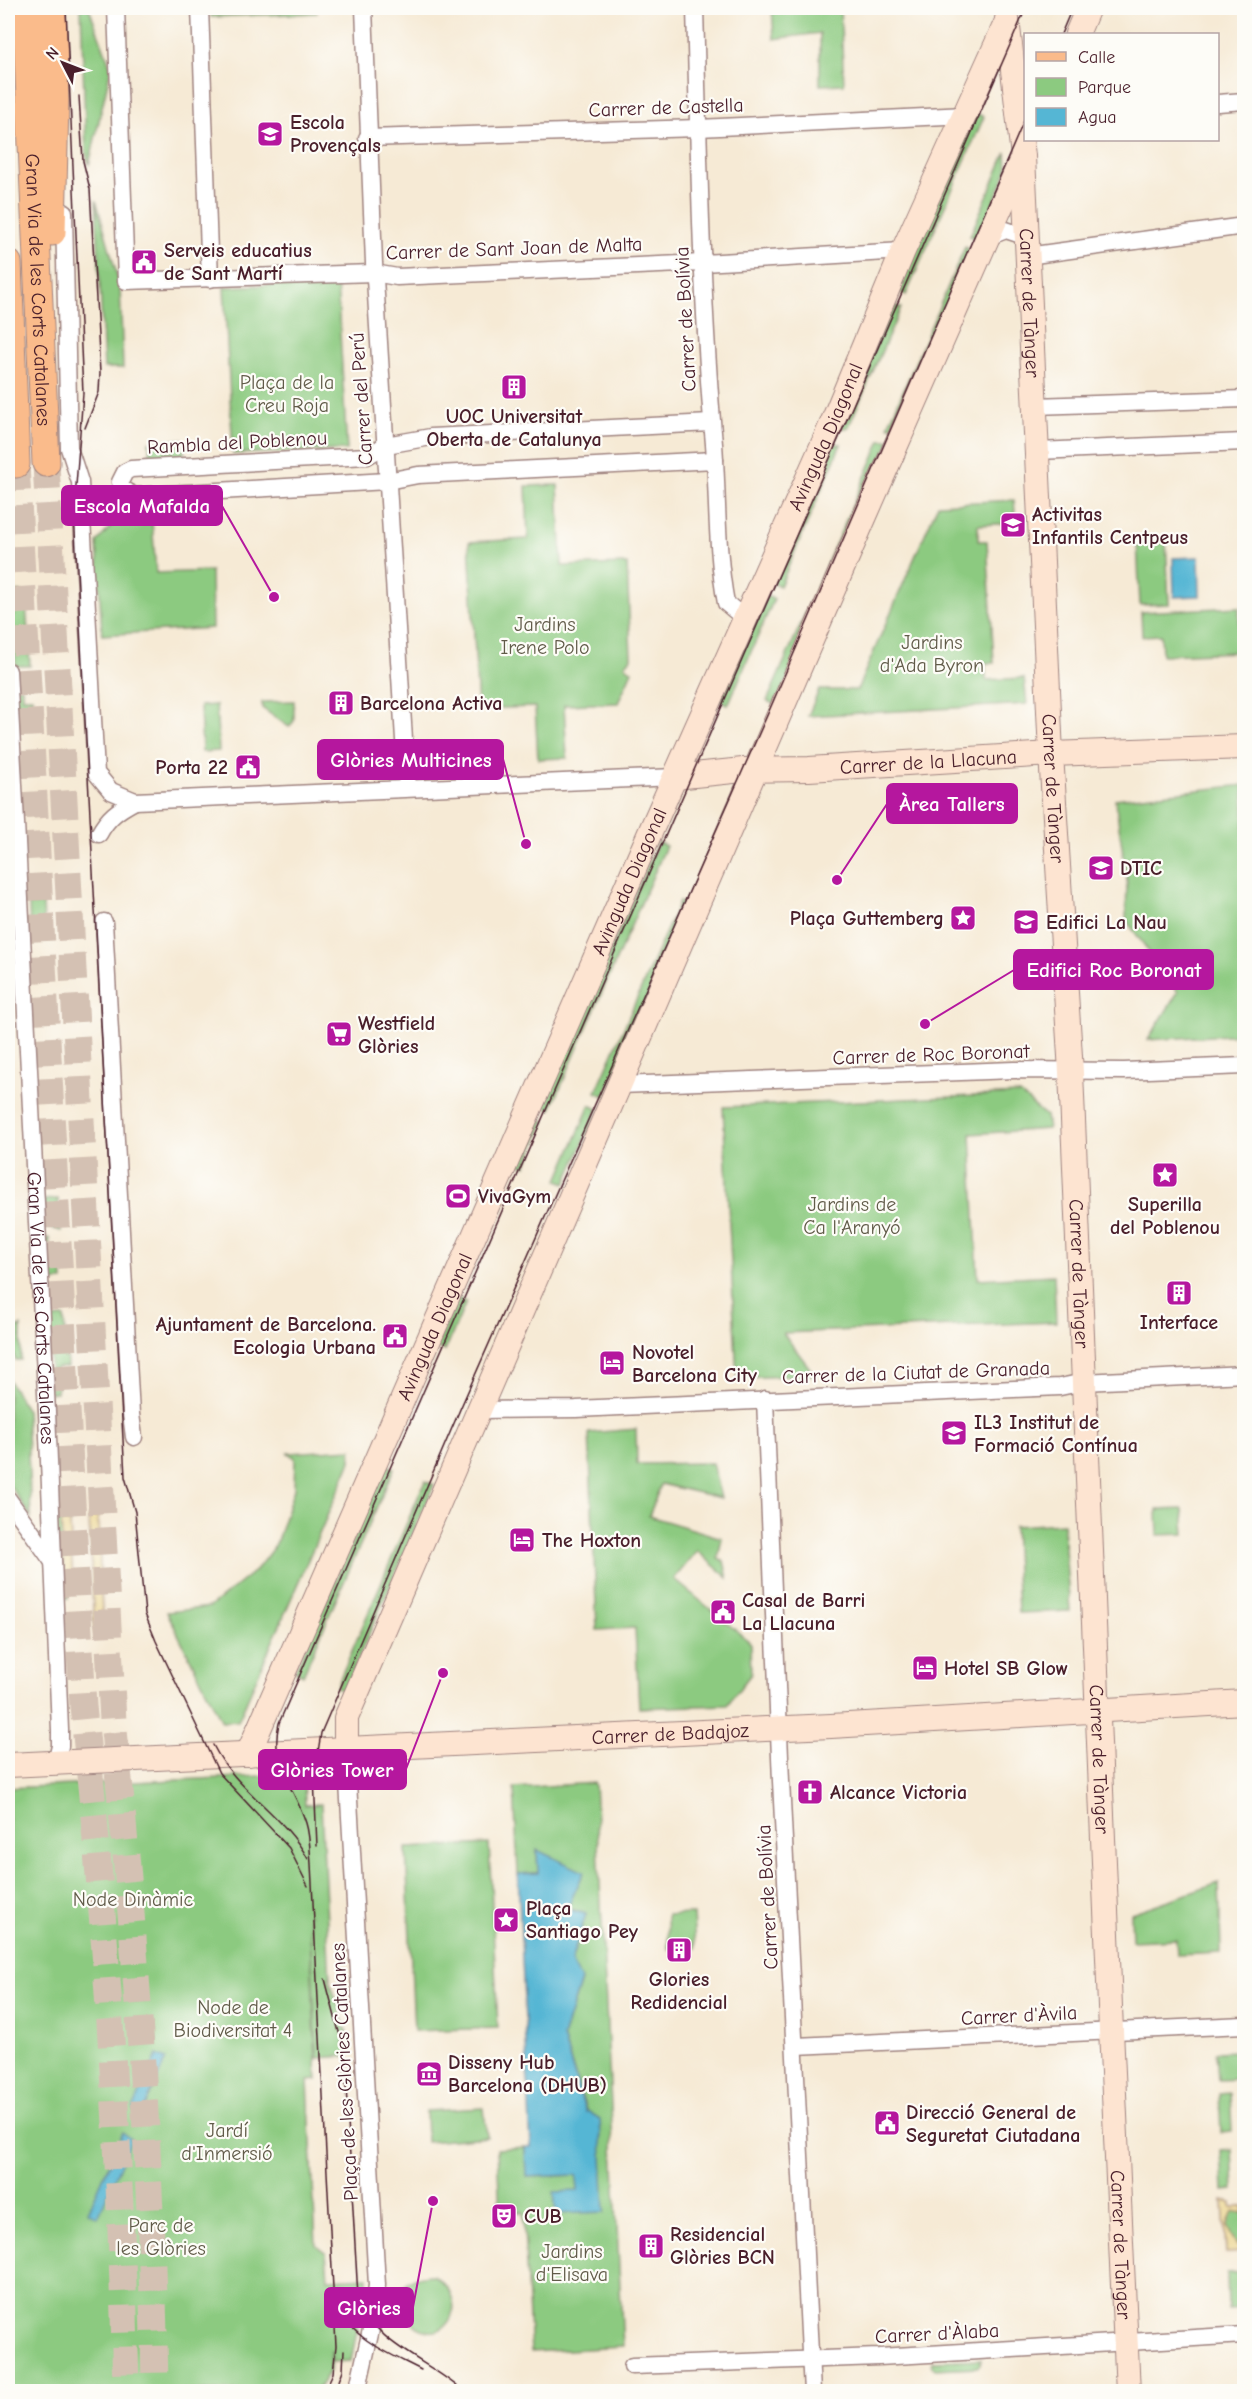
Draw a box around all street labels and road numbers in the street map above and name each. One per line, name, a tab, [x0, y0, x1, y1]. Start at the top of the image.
street label: Carrer de Castella	[588, 93, 744, 122]
street label: Gran Via de les Corts Catalanes	[20, 153, 55, 427]
street label: Carrer de Tànger	[1014, 228, 1044, 378]
street label: Carrer de Sant Joan de Malta	[385, 233, 643, 264]
street label: Carrer de Bolívia	[670, 246, 701, 392]
street label: Carrer del Perú	[345, 332, 378, 466]
street label: Avinguda Diagonal	[784, 360, 868, 515]
street label: Rambla del Poblenou	[146, 426, 328, 459]
street label: Carrer de Tànger	[1037, 713, 1069, 864]
street label: Carrer de la Llacuna	[839, 745, 1018, 779]
street label: Avinguda Diagonal	[587, 804, 671, 959]
street label: Carrer de Roc Boronat	[832, 1040, 1031, 1069]
street label: Gran Via de les Corts Catalanes	[22, 1171, 59, 1445]
street label: Carrer de Tànger	[1064, 1198, 1094, 1349]
street label: Avinguda Diagonal	[393, 1250, 477, 1404]
street label: Carrer de la Ciutat de Granada	[782, 1356, 1050, 1389]
street label: Carrer de Tànger	[1085, 1684, 1114, 1834]
street label: Carrer de Badajoz	[591, 1719, 750, 1749]
street label: Carrer de Bolívia	[752, 1824, 783, 1970]
street label: Plaça de les Glòries Catalanes	[326, 1942, 363, 2201]
street label: Carrer d'Àvila	[960, 2000, 1078, 2030]
street label: Carrer de Tànger	[1106, 2169, 1136, 2320]
street label: Carrer d'Àlaba	[874, 2318, 1000, 2348]

